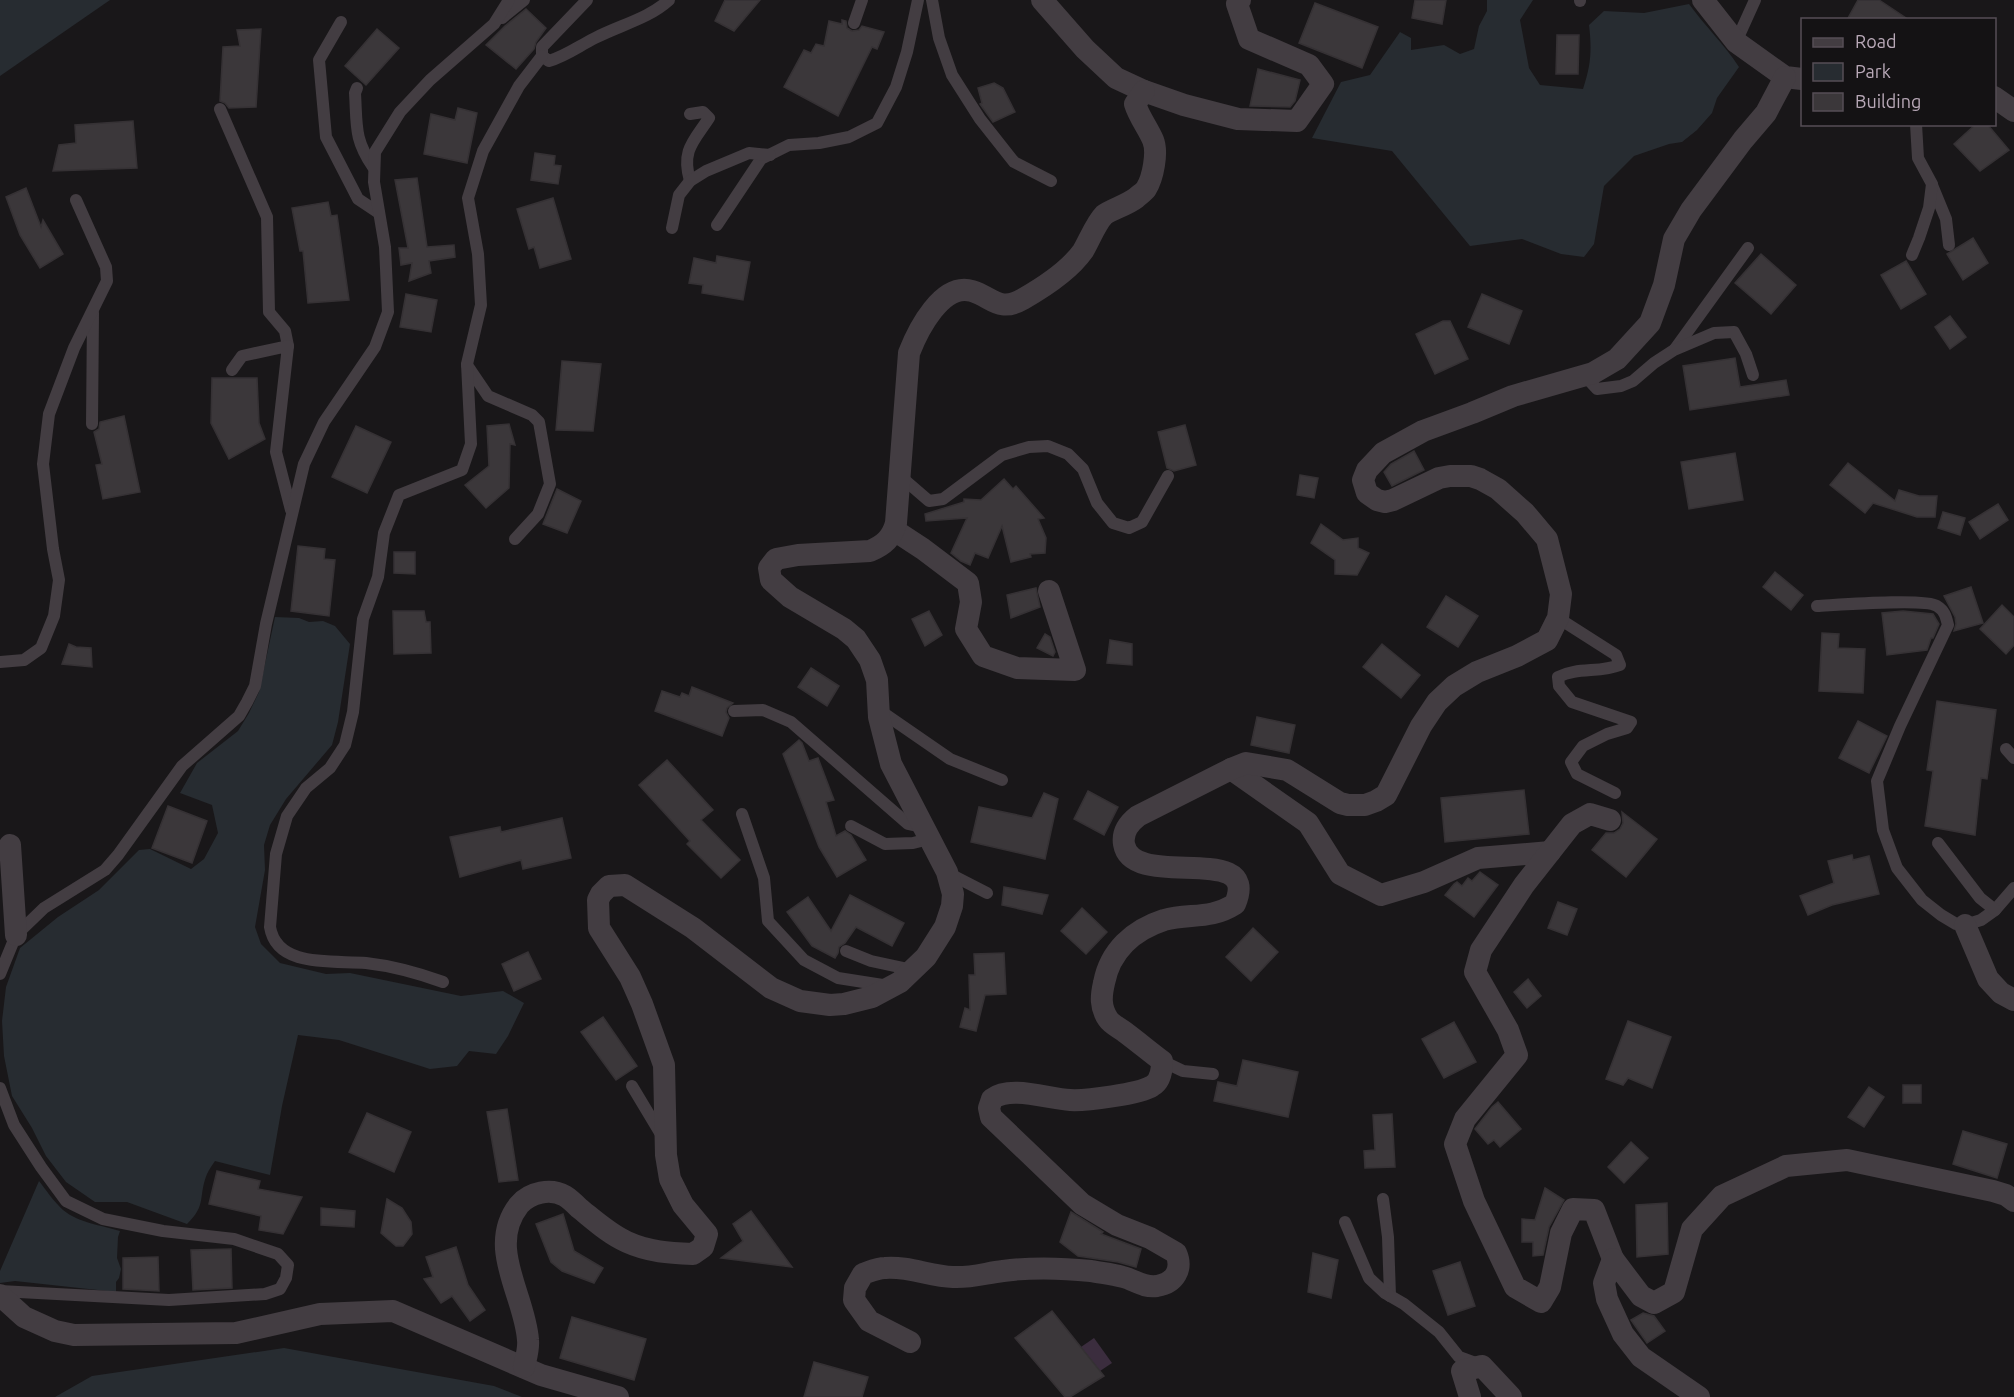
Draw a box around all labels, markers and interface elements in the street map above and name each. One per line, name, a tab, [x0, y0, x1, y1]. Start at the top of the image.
legend	[1801, 18, 1996, 126]
text: Road	[1855, 31, 1897, 51]
text: Park	[1855, 61, 1891, 81]
text: Building	[1855, 91, 1921, 111]

